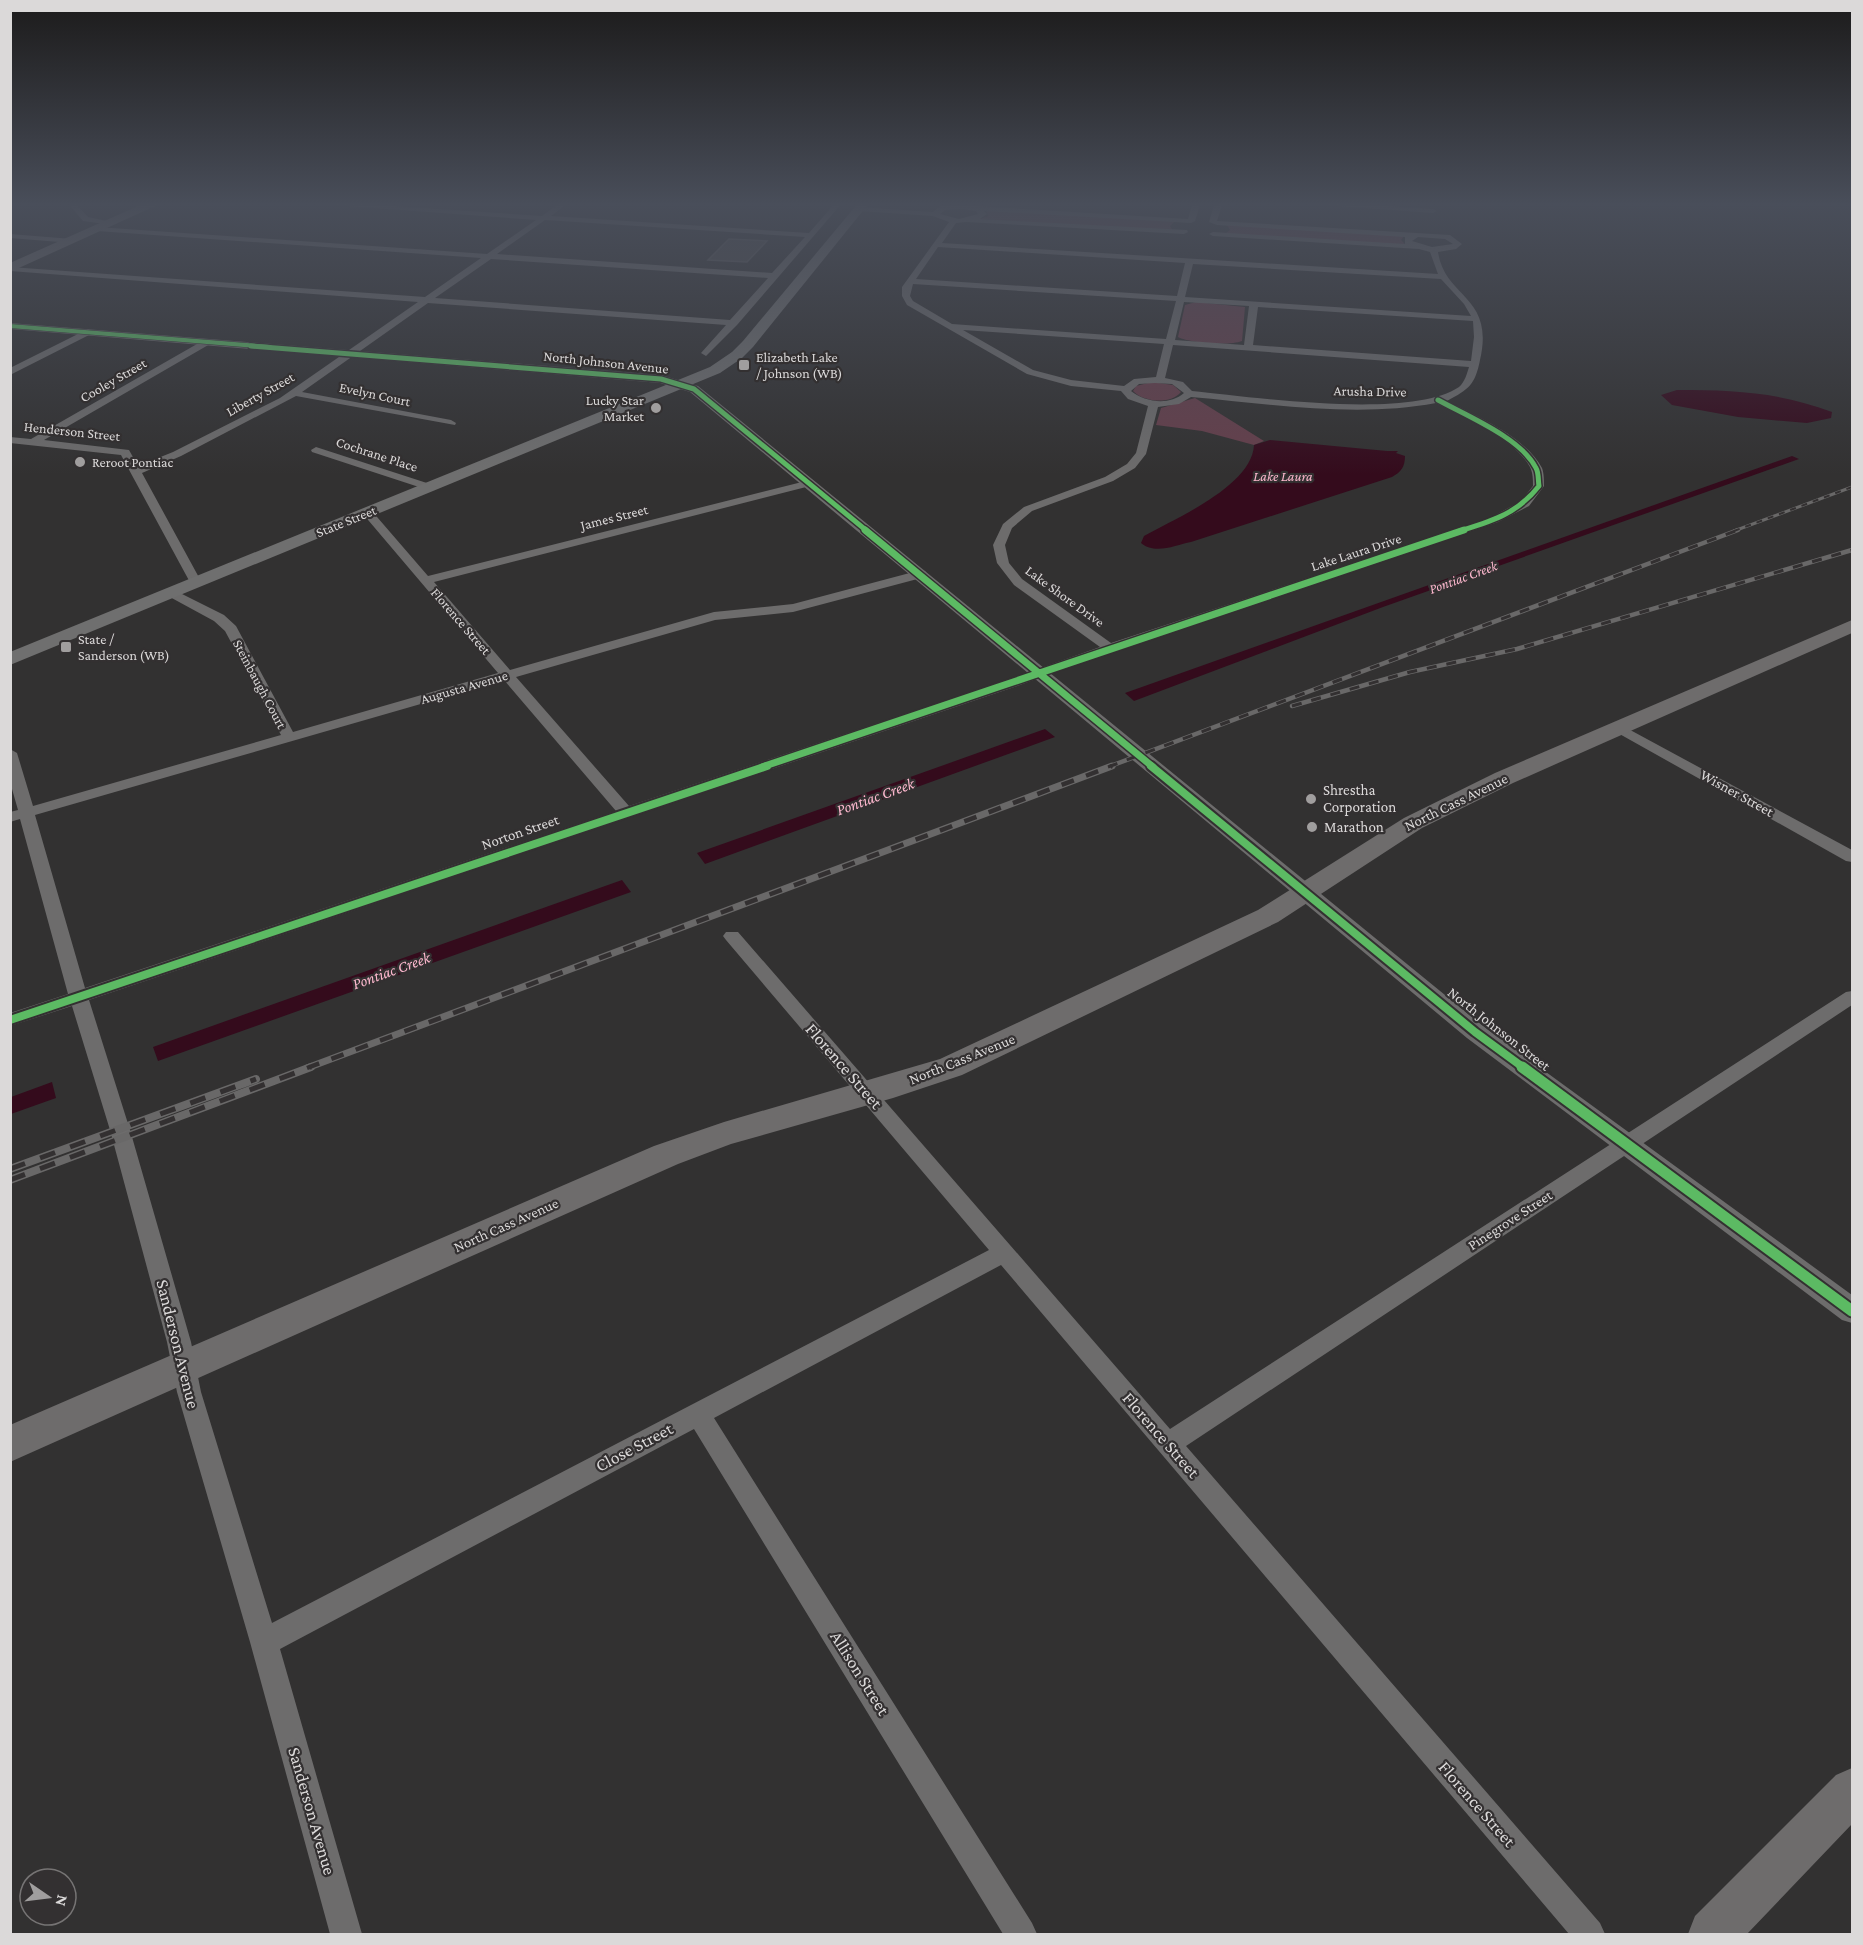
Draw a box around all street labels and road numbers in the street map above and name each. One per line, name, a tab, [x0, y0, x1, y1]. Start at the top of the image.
street label: North Johnson Avenue	[543, 347, 669, 377]
street label: Cooley Street	[77, 354, 149, 405]
street label: Liberty Street	[223, 369, 297, 419]
street label: Evelyn Court	[338, 379, 412, 409]
street label: Arusha Drive	[1333, 382, 1407, 400]
street label: Henderson Street	[23, 418, 121, 444]
street label: Cochrane Place	[334, 433, 420, 475]
street label: James Street	[577, 501, 650, 534]
street label: State Street	[313, 502, 379, 540]
street label: Lake Laura Drive	[1309, 530, 1403, 574]
street label: Lake Shore Drive	[1022, 562, 1108, 630]
street label: Florence Street	[428, 584, 495, 658]
street label: Steinbaugh Court	[230, 637, 290, 732]
street label: Augusta Avenue	[419, 667, 509, 707]
street label: Wisner Street	[1698, 766, 1777, 820]
street label: North Cass Avenue	[1402, 770, 1511, 834]
street label: Norton Street	[479, 811, 562, 853]
street label: North Johnson Street	[1444, 984, 1554, 1075]
street label: Florence Street	[801, 1019, 887, 1114]
street label: North Cass Avenue	[907, 1030, 1018, 1088]
street label: Pinegrove Street	[1465, 1186, 1556, 1254]
street label: North Cass Avenue	[451, 1195, 561, 1255]
street label: Sanderson Avenue	[152, 1277, 204, 1411]
street label: Florence Street	[1118, 1388, 1204, 1483]
street label: Close Street	[592, 1418, 677, 1476]
street label: Allison Street	[826, 1627, 894, 1720]
street label: Sanderson Avenue	[284, 1745, 340, 1877]
street label: Florence Street	[1434, 1757, 1520, 1852]

